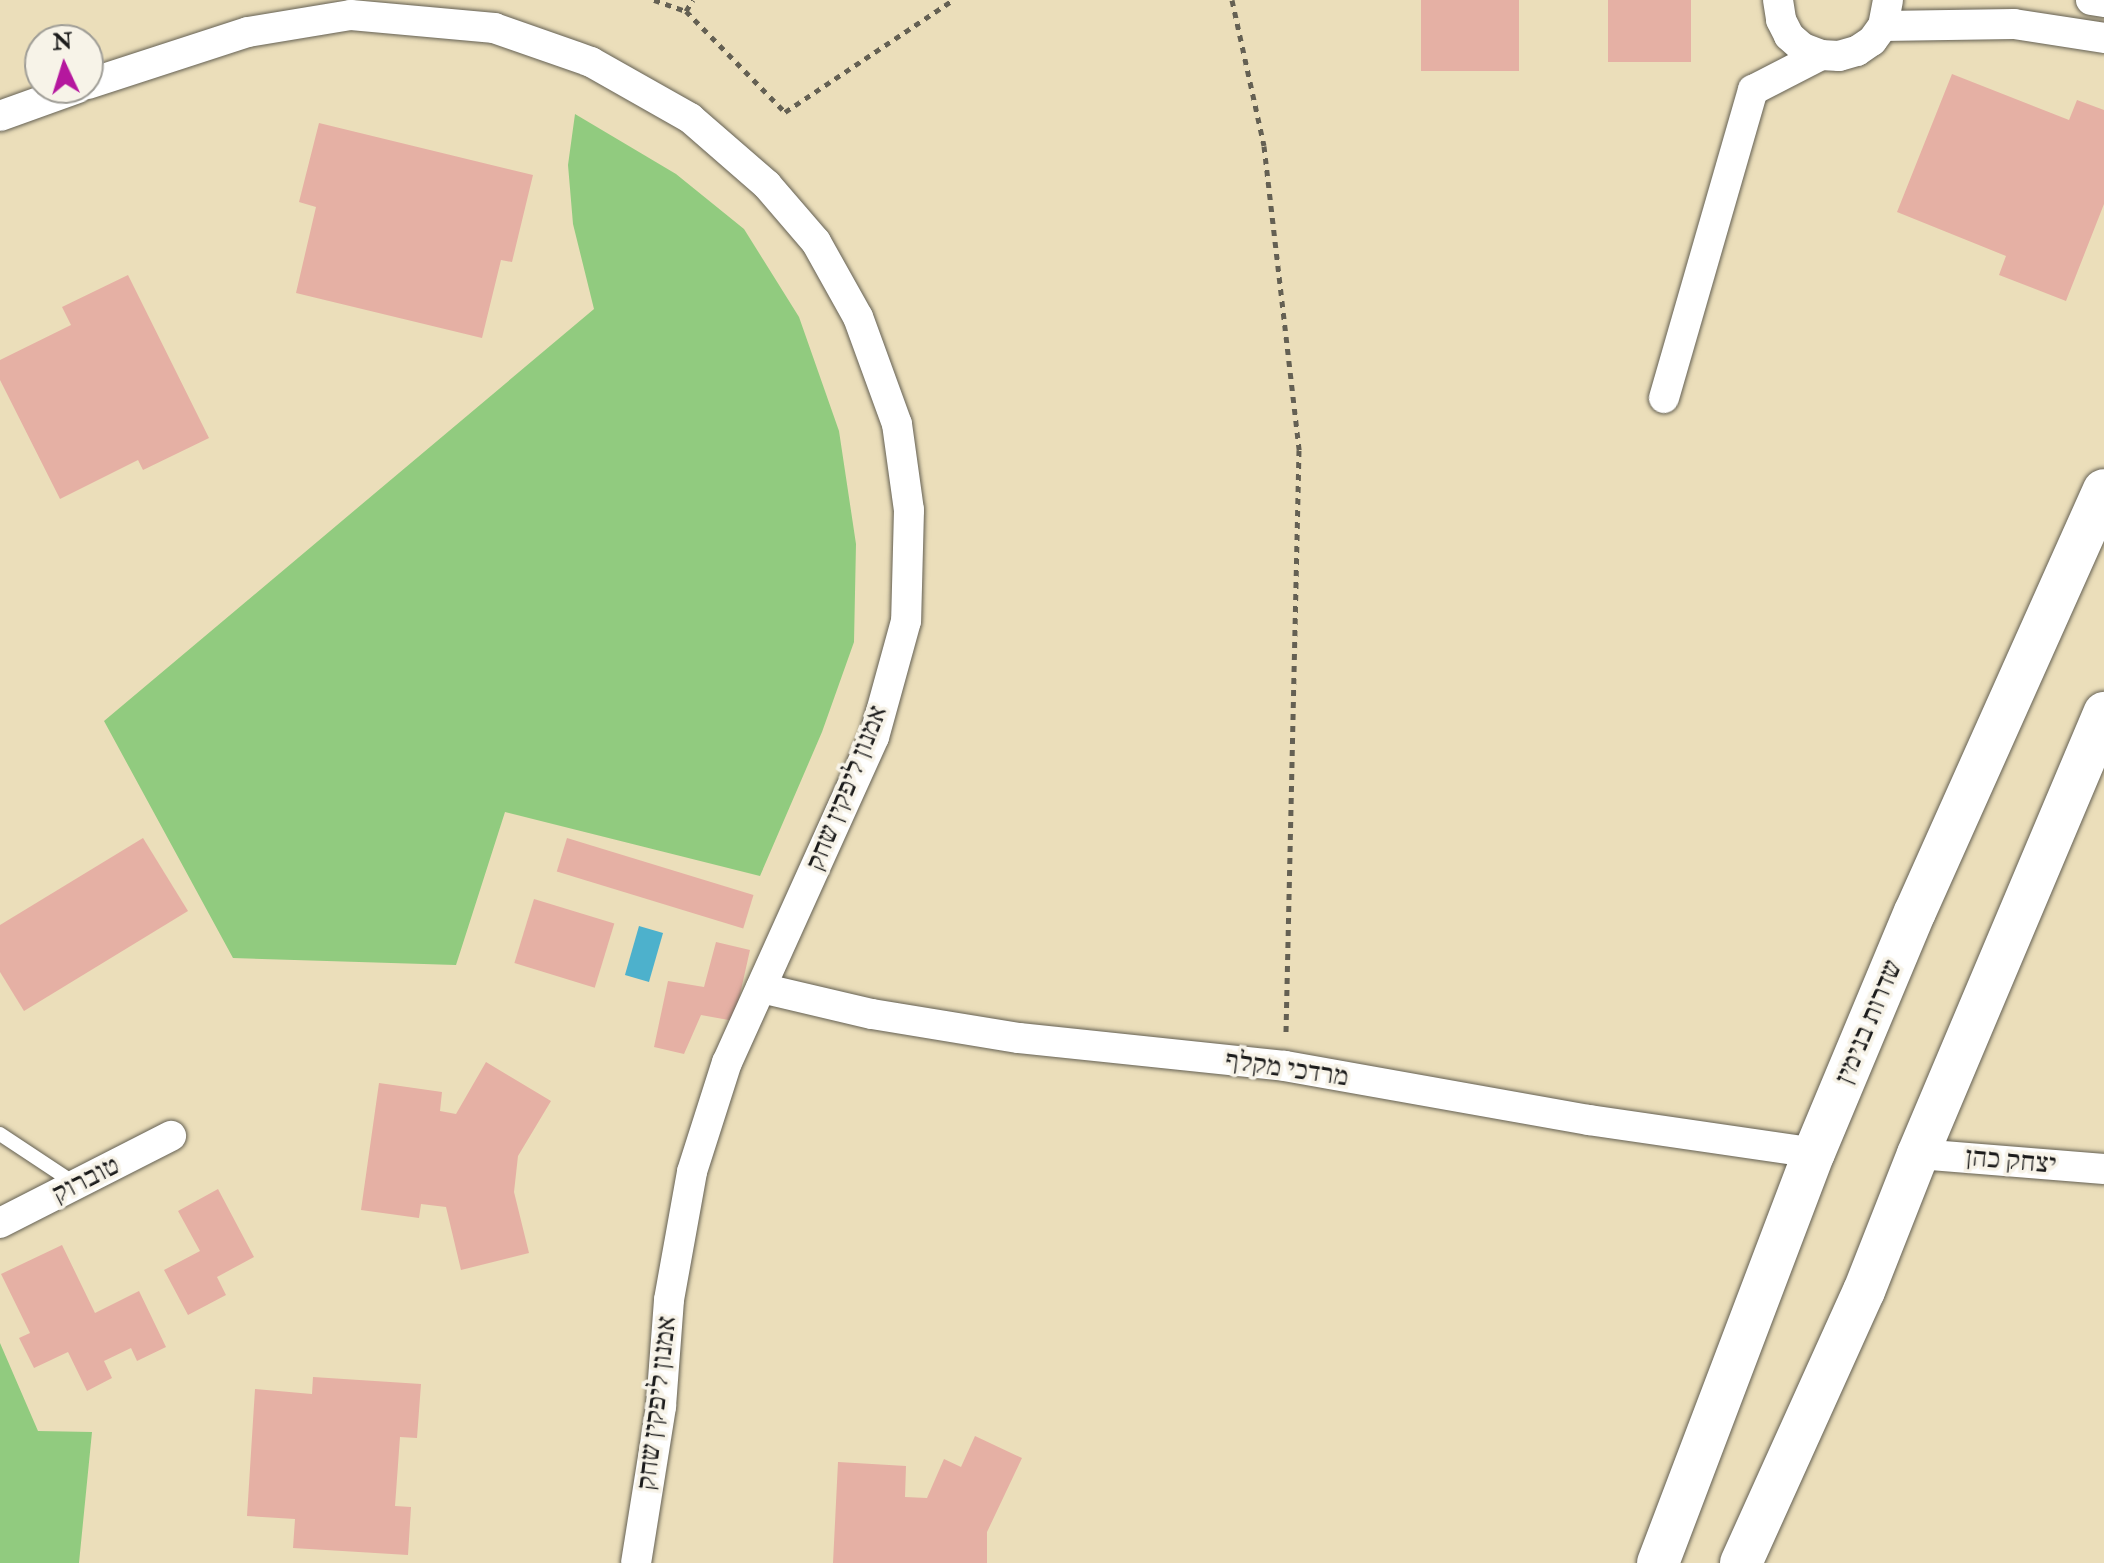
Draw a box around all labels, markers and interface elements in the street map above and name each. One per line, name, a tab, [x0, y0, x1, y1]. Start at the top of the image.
north arrow	[24, 24, 104, 104]
text: N	[52, 27, 73, 57]
street label: אמנון ליפקין שחק	[799, 701, 895, 875]
street label: שדרות בנימין	[1828, 955, 1910, 1089]
street label: מרדכי מקלף	[1223, 1044, 1351, 1094]
street label: יצחק כהן	[1964, 1140, 2058, 1182]
street label: טוברוק	[47, 1149, 125, 1211]
street label: אמנון ליפקין שחק	[630, 1314, 684, 1492]

